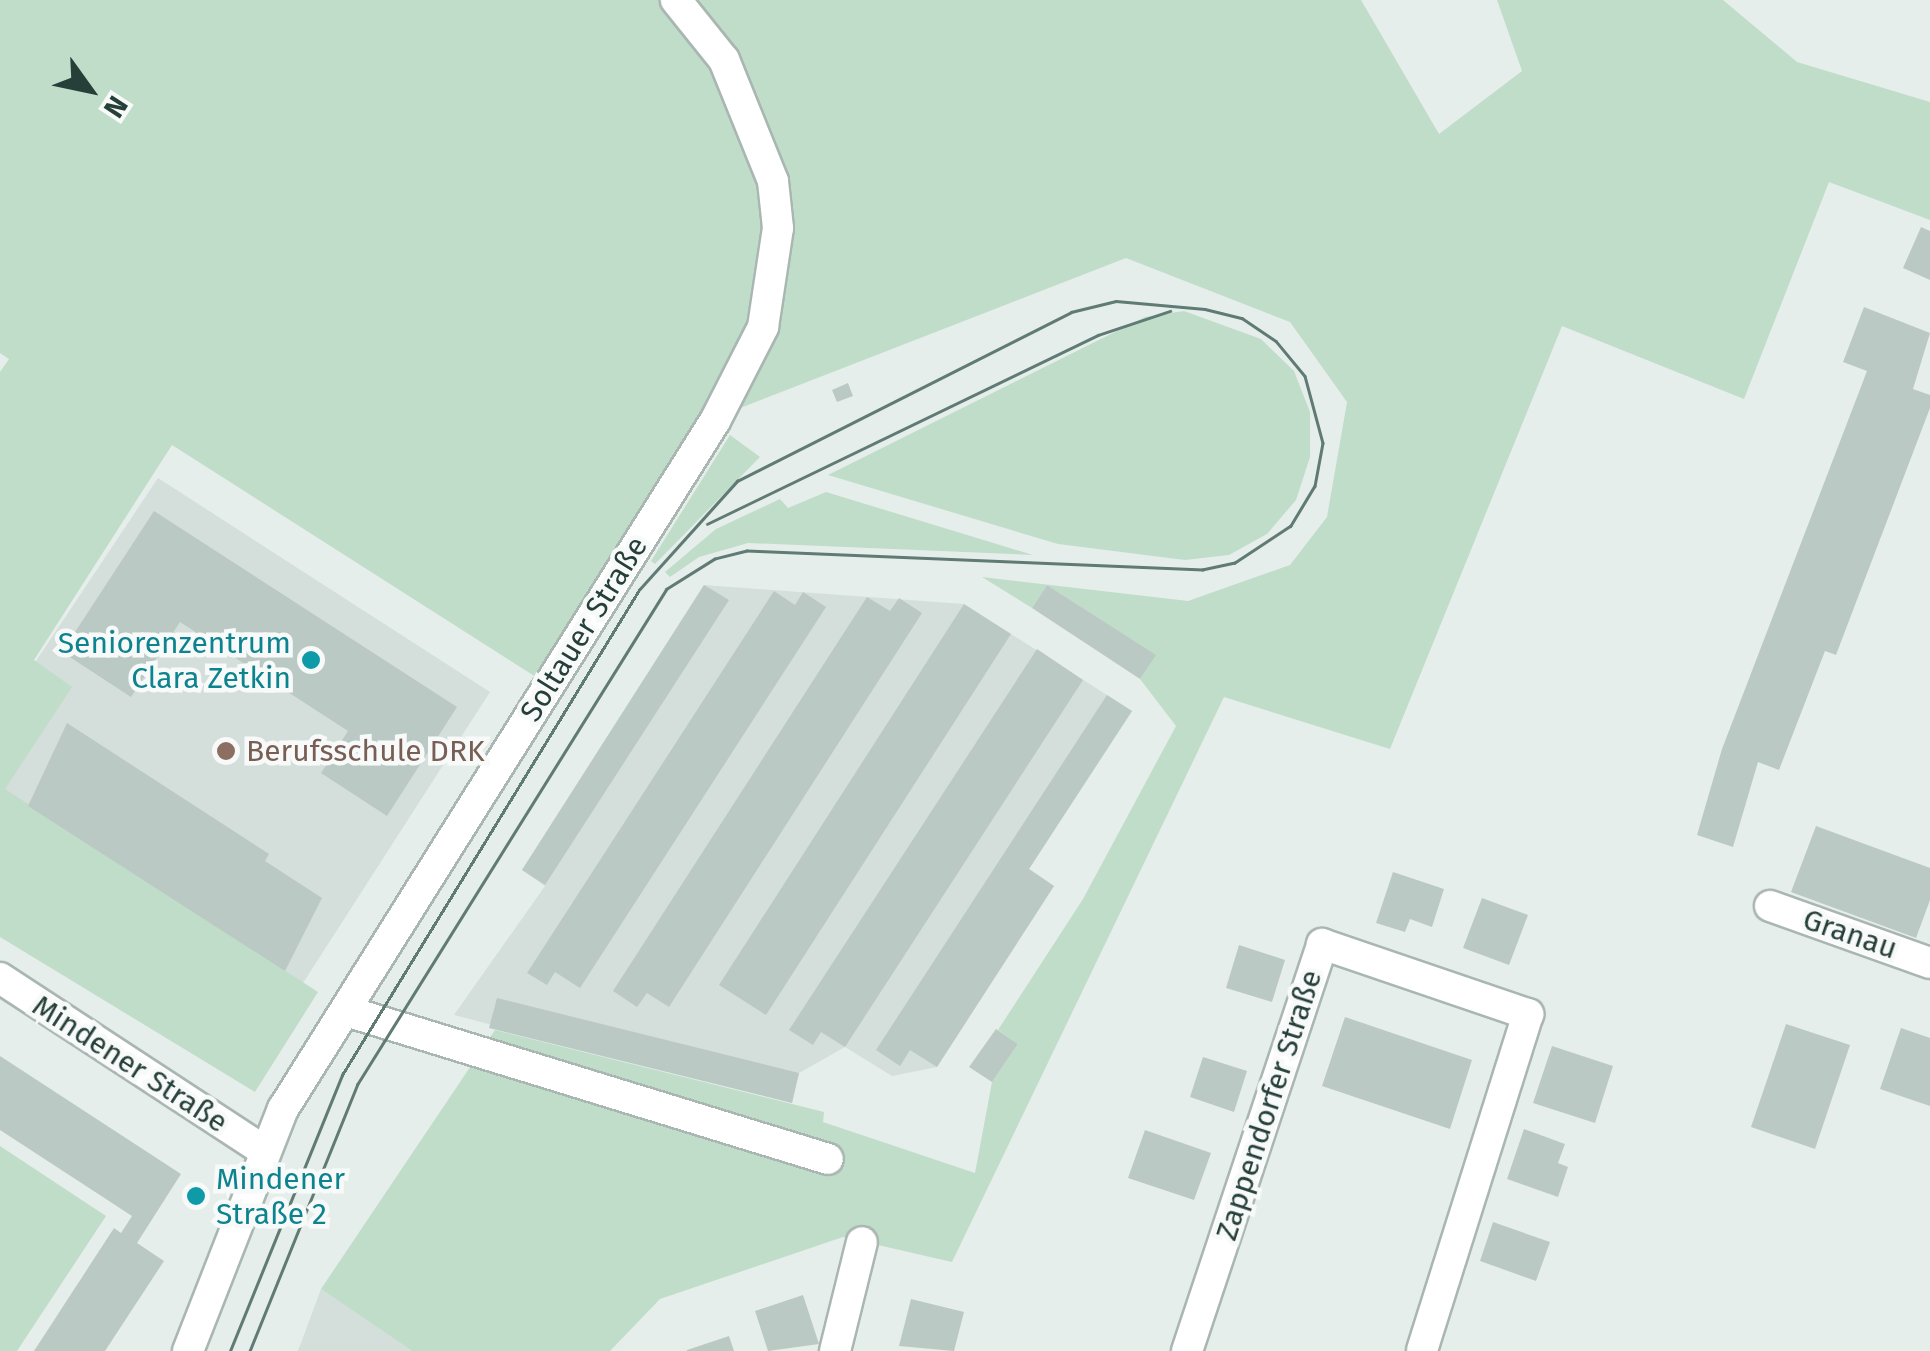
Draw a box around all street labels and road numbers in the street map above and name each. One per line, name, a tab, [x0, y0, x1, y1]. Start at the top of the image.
street label: Soltauer Straße	[513, 530, 655, 728]
street label: Granau	[1798, 901, 1902, 967]
street label: Zappendorfer Straße	[1208, 965, 1330, 1245]
street label: Mindener Straße	[26, 988, 234, 1140]

